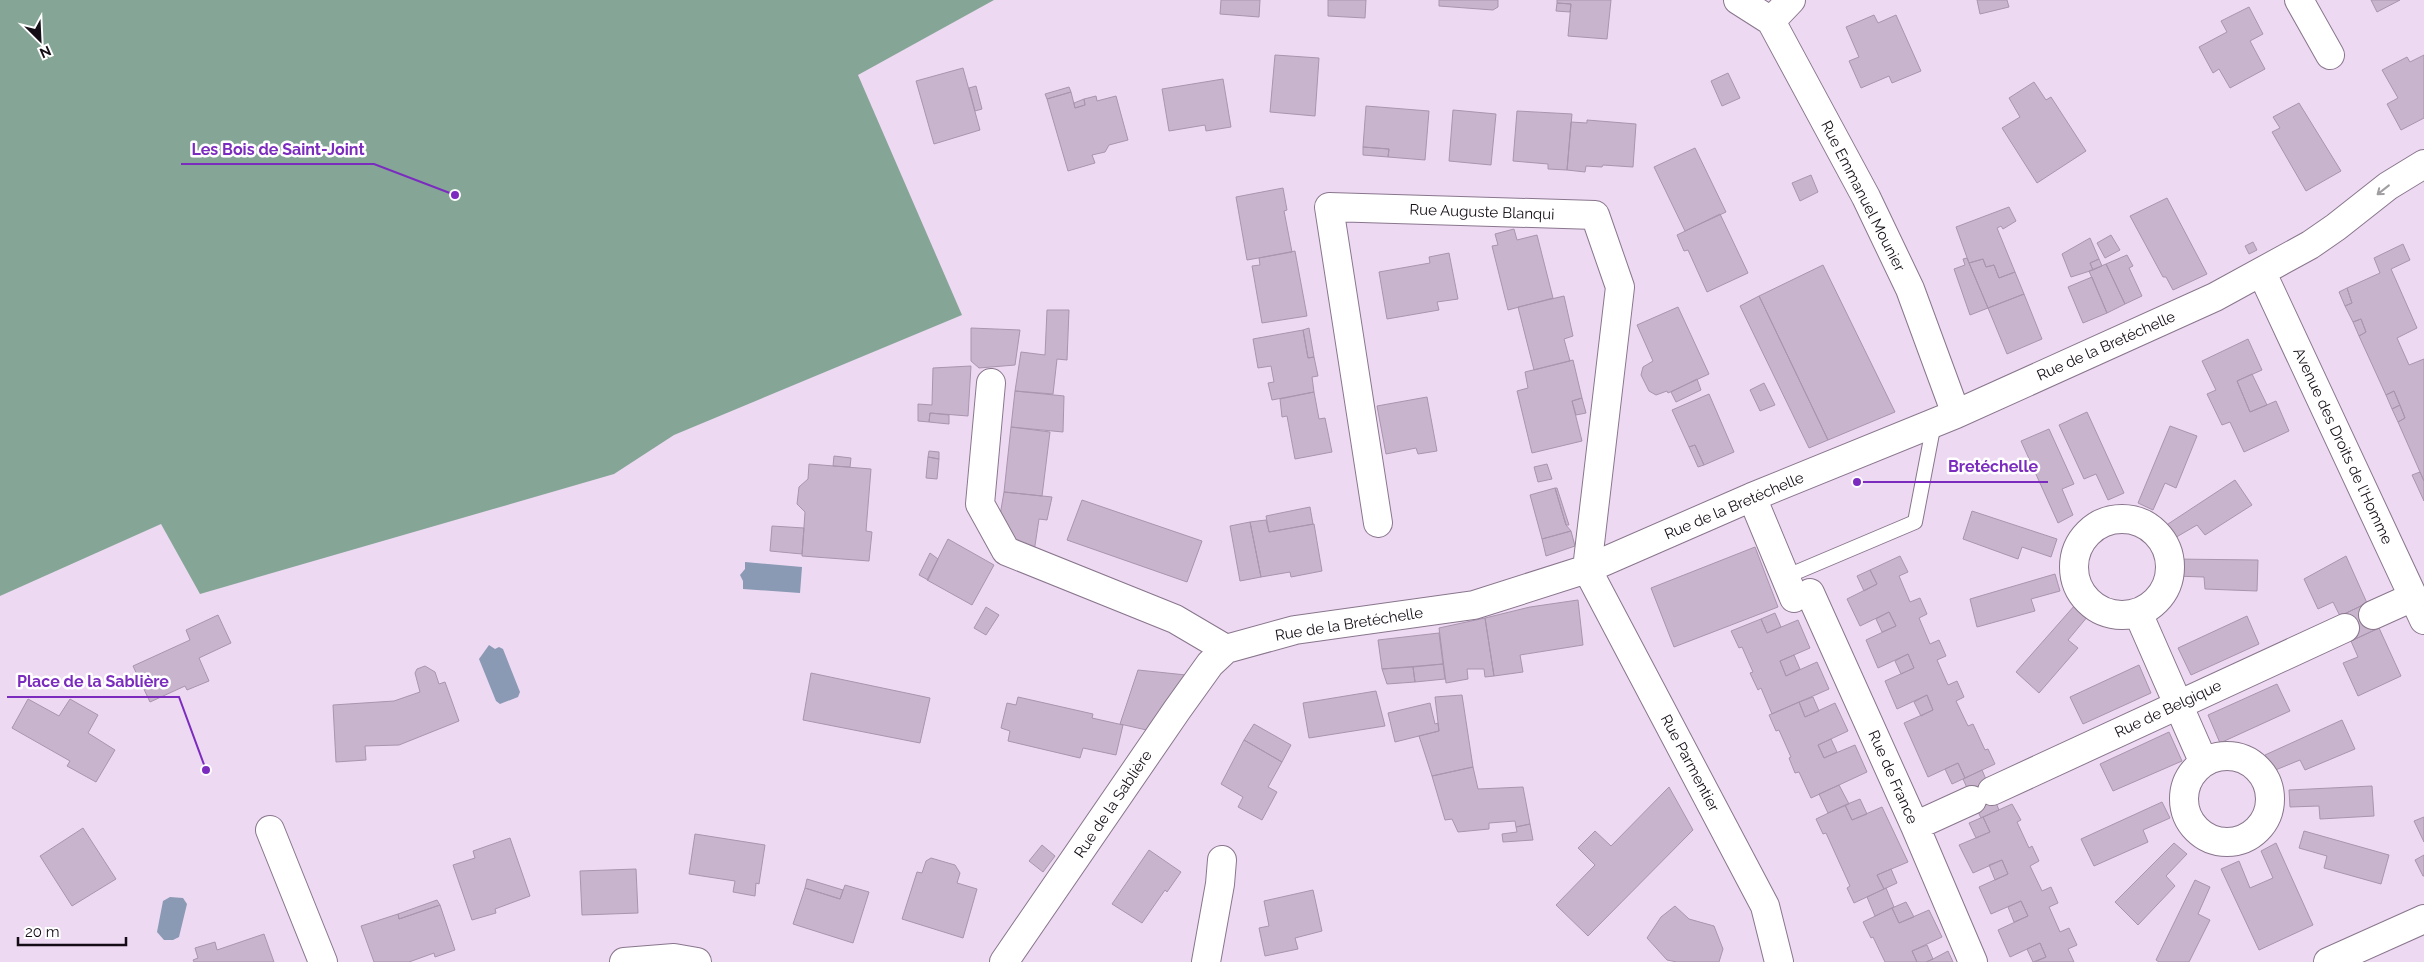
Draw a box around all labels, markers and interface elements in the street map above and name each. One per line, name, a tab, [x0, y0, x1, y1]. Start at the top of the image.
north arrow	[15, 15, 65, 65]
text: N	[37, 42, 53, 61]
street label: Rue Emmanuel Mounier	[1817, 118, 1909, 275]
callout: Les Bois de Saint-Joint	[181, 133, 374, 164]
text: Les Bois de Saint-Joint	[191, 140, 365, 159]
one-way arrow	[2377, 185, 2390, 196]
street label: Rue Auguste Blanqui	[1409, 200, 1555, 224]
street label: Rue de la Bretéchelle	[2034, 307, 2178, 385]
street label: Avenue des Droits de l'Homme	[2289, 345, 2397, 547]
callout: Bretéchelle	[1938, 451, 2048, 482]
text: Bretéchelle	[1948, 457, 2038, 476]
street label: Rue de la Bretéchelle	[1662, 468, 1806, 543]
street label: Rue de la Bretéchelle	[1274, 603, 1424, 645]
callout: Place de la Sablière	[7, 666, 179, 697]
text: Place de la Sablière	[17, 672, 169, 691]
street label: Rue de Belgique	[2112, 676, 2224, 742]
street label: Rue Parmentier	[1657, 711, 1724, 815]
street label: Rue de France	[1864, 727, 1922, 827]
street label: Rue de la Sablière	[1070, 747, 1156, 861]
scale bar	[18, 914, 125, 946]
text: 20 m	[25, 923, 60, 941]

